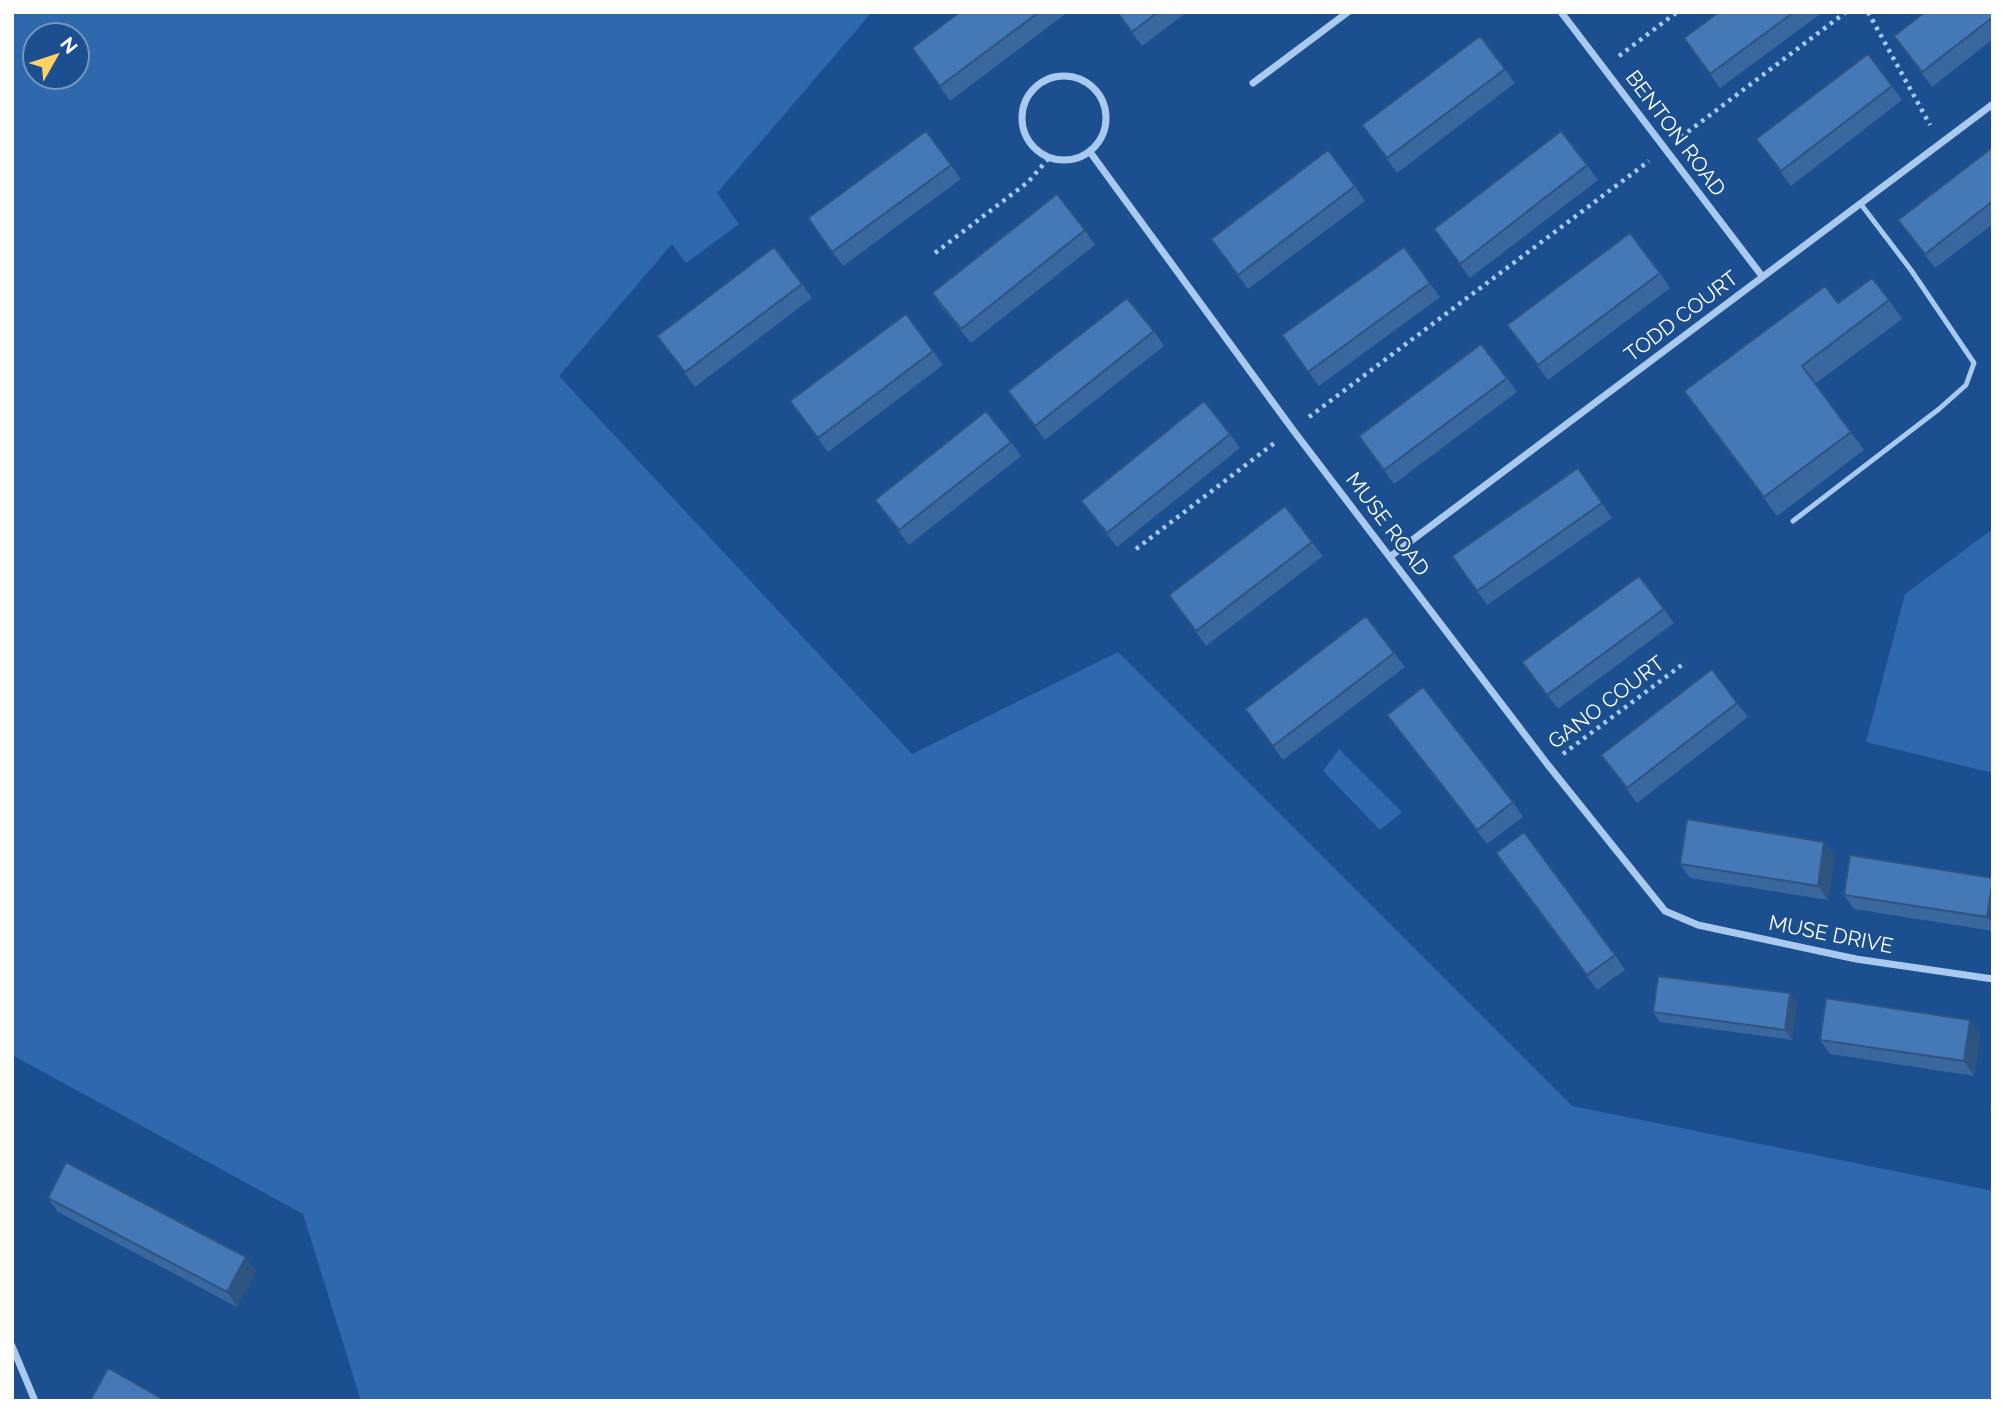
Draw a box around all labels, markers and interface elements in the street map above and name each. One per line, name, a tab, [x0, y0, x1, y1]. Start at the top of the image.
north arrow	[21, 21, 91, 91]
text: N	[56, 33, 82, 58]
street label: BENTON ROAD	[1621, 65, 1731, 201]
street label: TODD COURT	[1619, 265, 1743, 367]
street label: MUSE ROAD	[1341, 467, 1435, 581]
street label: GANO COURT	[1543, 650, 1669, 754]
street label: MUSE DRIVE	[1767, 910, 1895, 958]

